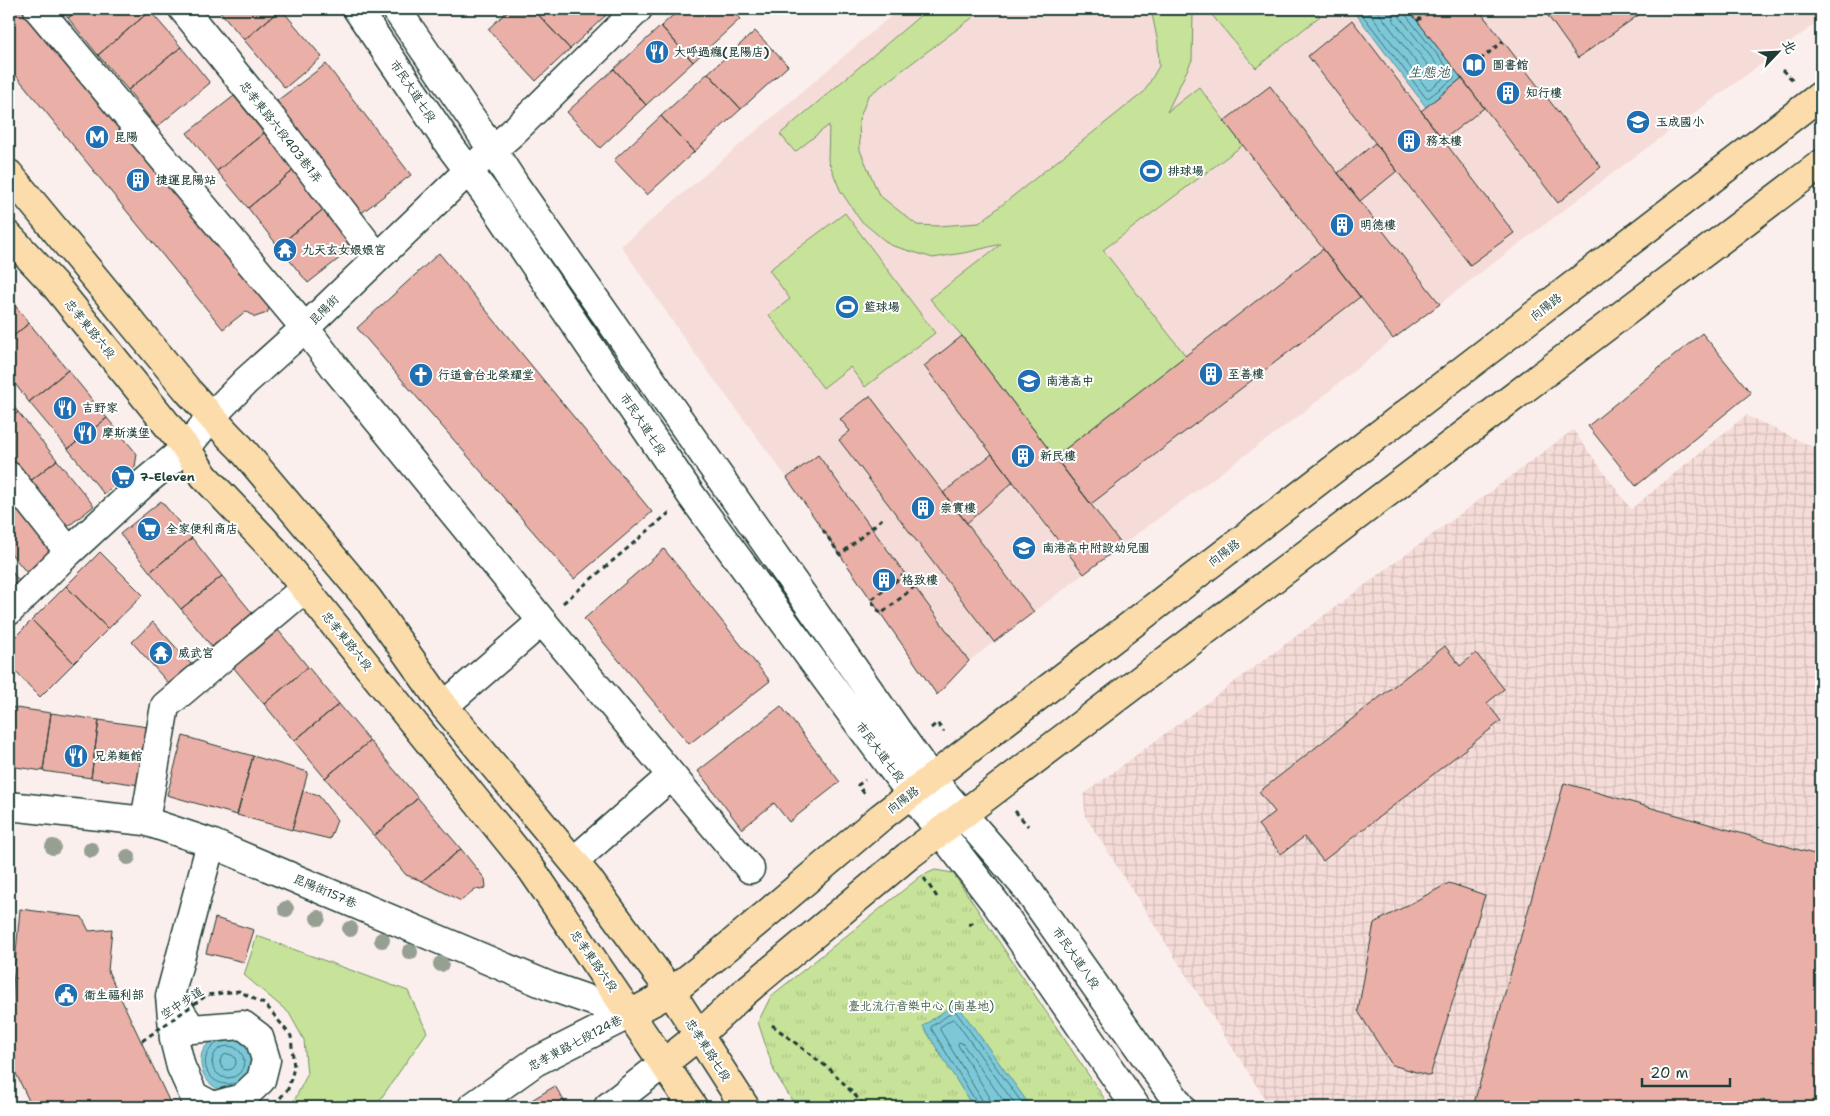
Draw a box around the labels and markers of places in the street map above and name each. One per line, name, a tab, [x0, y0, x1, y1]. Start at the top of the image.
restaurant icon: 大呼過癮(昆陽店)	[644, 39, 670, 65]
place label: 大呼過癮(昆陽店)	[674, 44, 770, 60]
library icon: 圖書館	[1461, 52, 1487, 78]
place label: 圖書館	[1492, 57, 1529, 73]
building icon: 知行樓	[1495, 80, 1521, 106]
place label: 知行樓	[1526, 85, 1562, 101]
school or university icon: 玉成國小	[1625, 109, 1651, 135]
place label: 玉成國小	[1656, 114, 1704, 130]
metro station icon: 昆陽	[84, 124, 110, 150]
building icon: 務本樓	[1396, 128, 1422, 154]
place label: 昆陽	[114, 129, 138, 145]
place label: 務本樓	[1426, 133, 1462, 149]
sports icon: 排球場	[1138, 158, 1164, 184]
place label: 排球場	[1168, 163, 1204, 179]
building icon: 捷運昆陽站	[125, 167, 151, 193]
place label: 捷運昆陽站	[156, 172, 216, 188]
building icon: 明德樓	[1329, 212, 1355, 238]
place label: 明德樓	[1360, 217, 1396, 233]
temple icon: 九天玄女娘娘宮	[272, 237, 298, 263]
place label: 九天玄女娘娘宮	[302, 242, 386, 258]
sports icon: 籃球場	[834, 294, 860, 320]
place label: 籃球場	[864, 299, 900, 315]
building icon: 至善樓	[1198, 361, 1224, 387]
church icon: 行道會台北榮耀堂	[408, 362, 434, 388]
place label: 至善樓	[1228, 366, 1264, 382]
place label: 行道會台北榮耀堂	[438, 367, 534, 383]
school or university icon: 南港高中	[1016, 368, 1042, 394]
place label: 南港高中	[1046, 373, 1094, 389]
restaurant icon: 吉野家	[52, 395, 78, 421]
place label: 吉野家	[82, 400, 118, 416]
restaurant icon: 摩斯漢堡	[72, 420, 98, 446]
place label: 摩斯漢堡	[102, 425, 150, 441]
building icon: 新民樓	[1010, 443, 1036, 469]
place label: 新民樓	[1040, 448, 1076, 464]
supermarket icon: 7-Eleven	[110, 464, 136, 490]
place label: 7-Eleven	[140, 469, 195, 485]
building icon: 崇實樓	[910, 495, 936, 521]
place label: 崇實樓	[940, 500, 976, 516]
supermarket icon: 全家便利商店	[136, 516, 162, 542]
place label: 全家便利商店	[166, 521, 238, 537]
school or university icon: 南港高中附設幼兒園	[1011, 535, 1037, 561]
place label: 南港高中附設幼兒園	[1042, 540, 1150, 556]
building icon: 格致樓	[871, 567, 897, 593]
place label: 格致樓	[902, 572, 938, 588]
temple icon: 威武宮	[148, 640, 174, 666]
place label: 威武宮	[178, 645, 214, 661]
restaurant icon: 兄弟麵館	[63, 743, 89, 769]
place label: 兄弟麵館	[94, 748, 143, 764]
public building icon: 衛生福利部	[53, 982, 79, 1008]
place label: 衛生福利部	[84, 987, 144, 1003]

